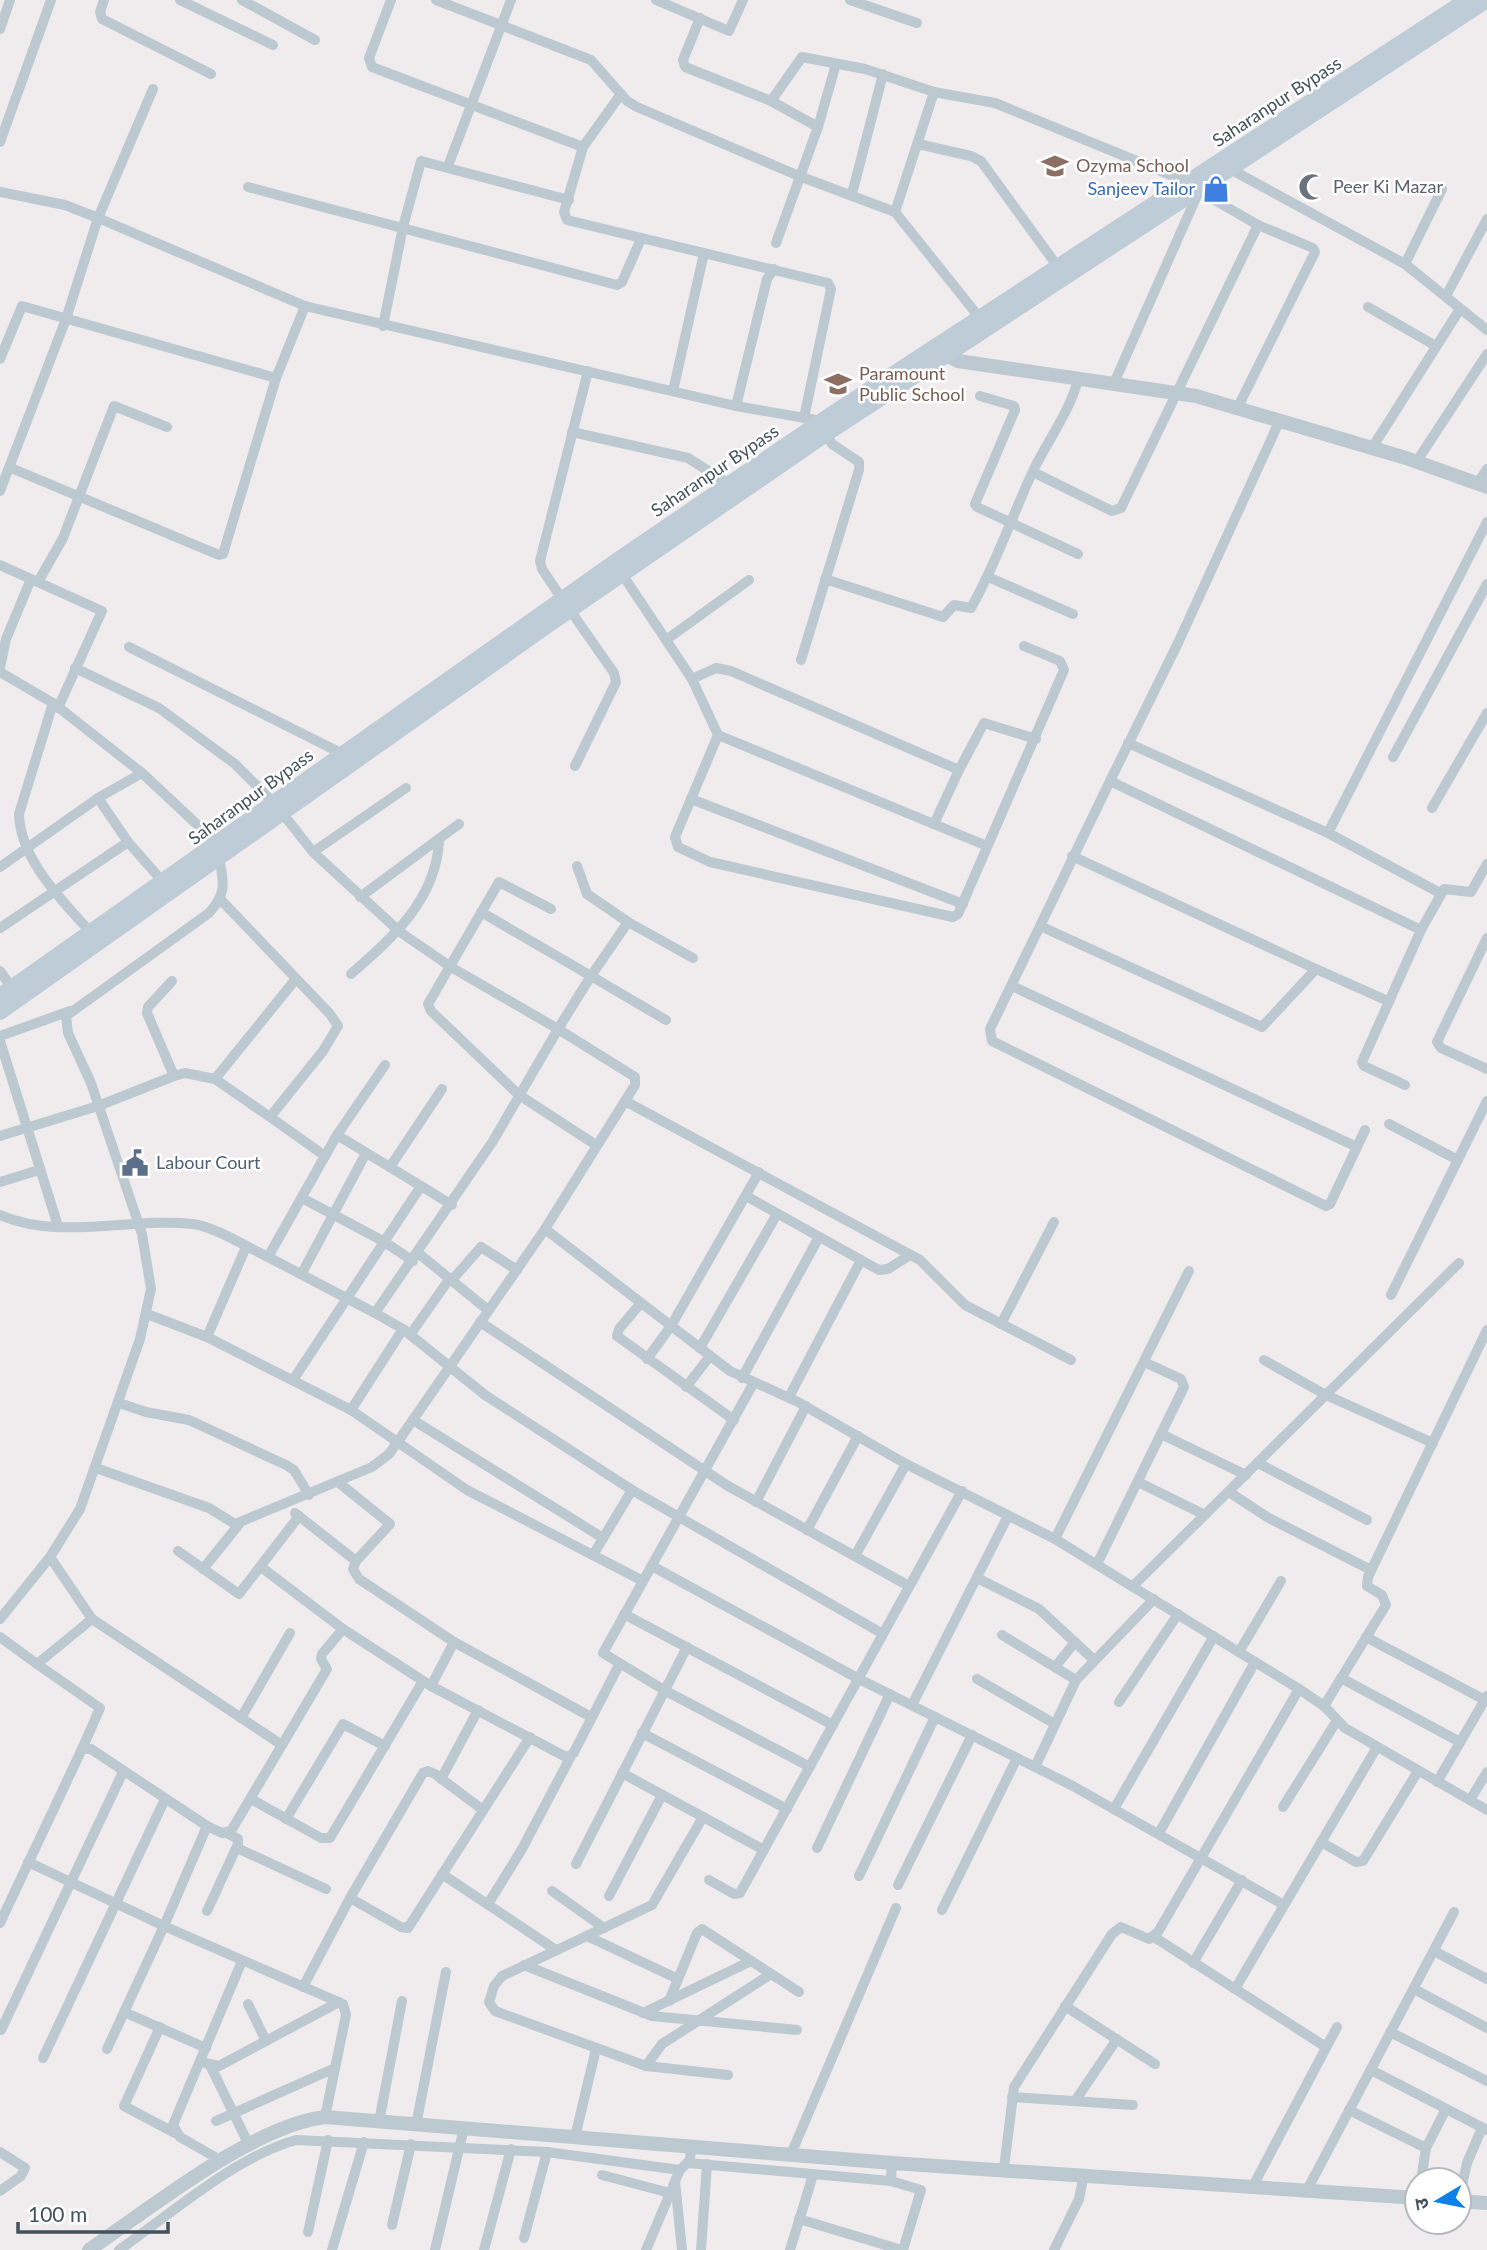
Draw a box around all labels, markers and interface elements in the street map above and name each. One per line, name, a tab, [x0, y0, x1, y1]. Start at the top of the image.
street label: Saharanpur Bypass	[1208, 51, 1345, 151]
school or university icon: Ozyma School	[1040, 151, 1070, 181]
place label: Ozyma School	[1076, 154, 1189, 176]
mosque icon: Peer Ki Mazar	[1297, 172, 1327, 202]
shop icon: Sanjeev Tailor	[1201, 174, 1231, 204]
place label: Peer Ki Mazar	[1333, 175, 1443, 197]
place label: Sanjeev Tailor	[1087, 177, 1195, 199]
place label: Paramount Public School	[859, 362, 965, 405]
school or university icon: Paramount Public School	[823, 369, 853, 399]
street label: Saharanpur Bypass	[646, 419, 783, 521]
street label: Saharanpur Bypass	[184, 743, 317, 849]
public building icon: Labour Court	[120, 1148, 150, 1178]
place label: Labour Court	[156, 1151, 261, 1173]
north arrow	[1403, 2166, 1473, 2236]
scale bar	[18, 2190, 168, 2234]
text: उ	[1408, 2196, 1433, 2212]
text: 100 m	[28, 2201, 87, 2226]

